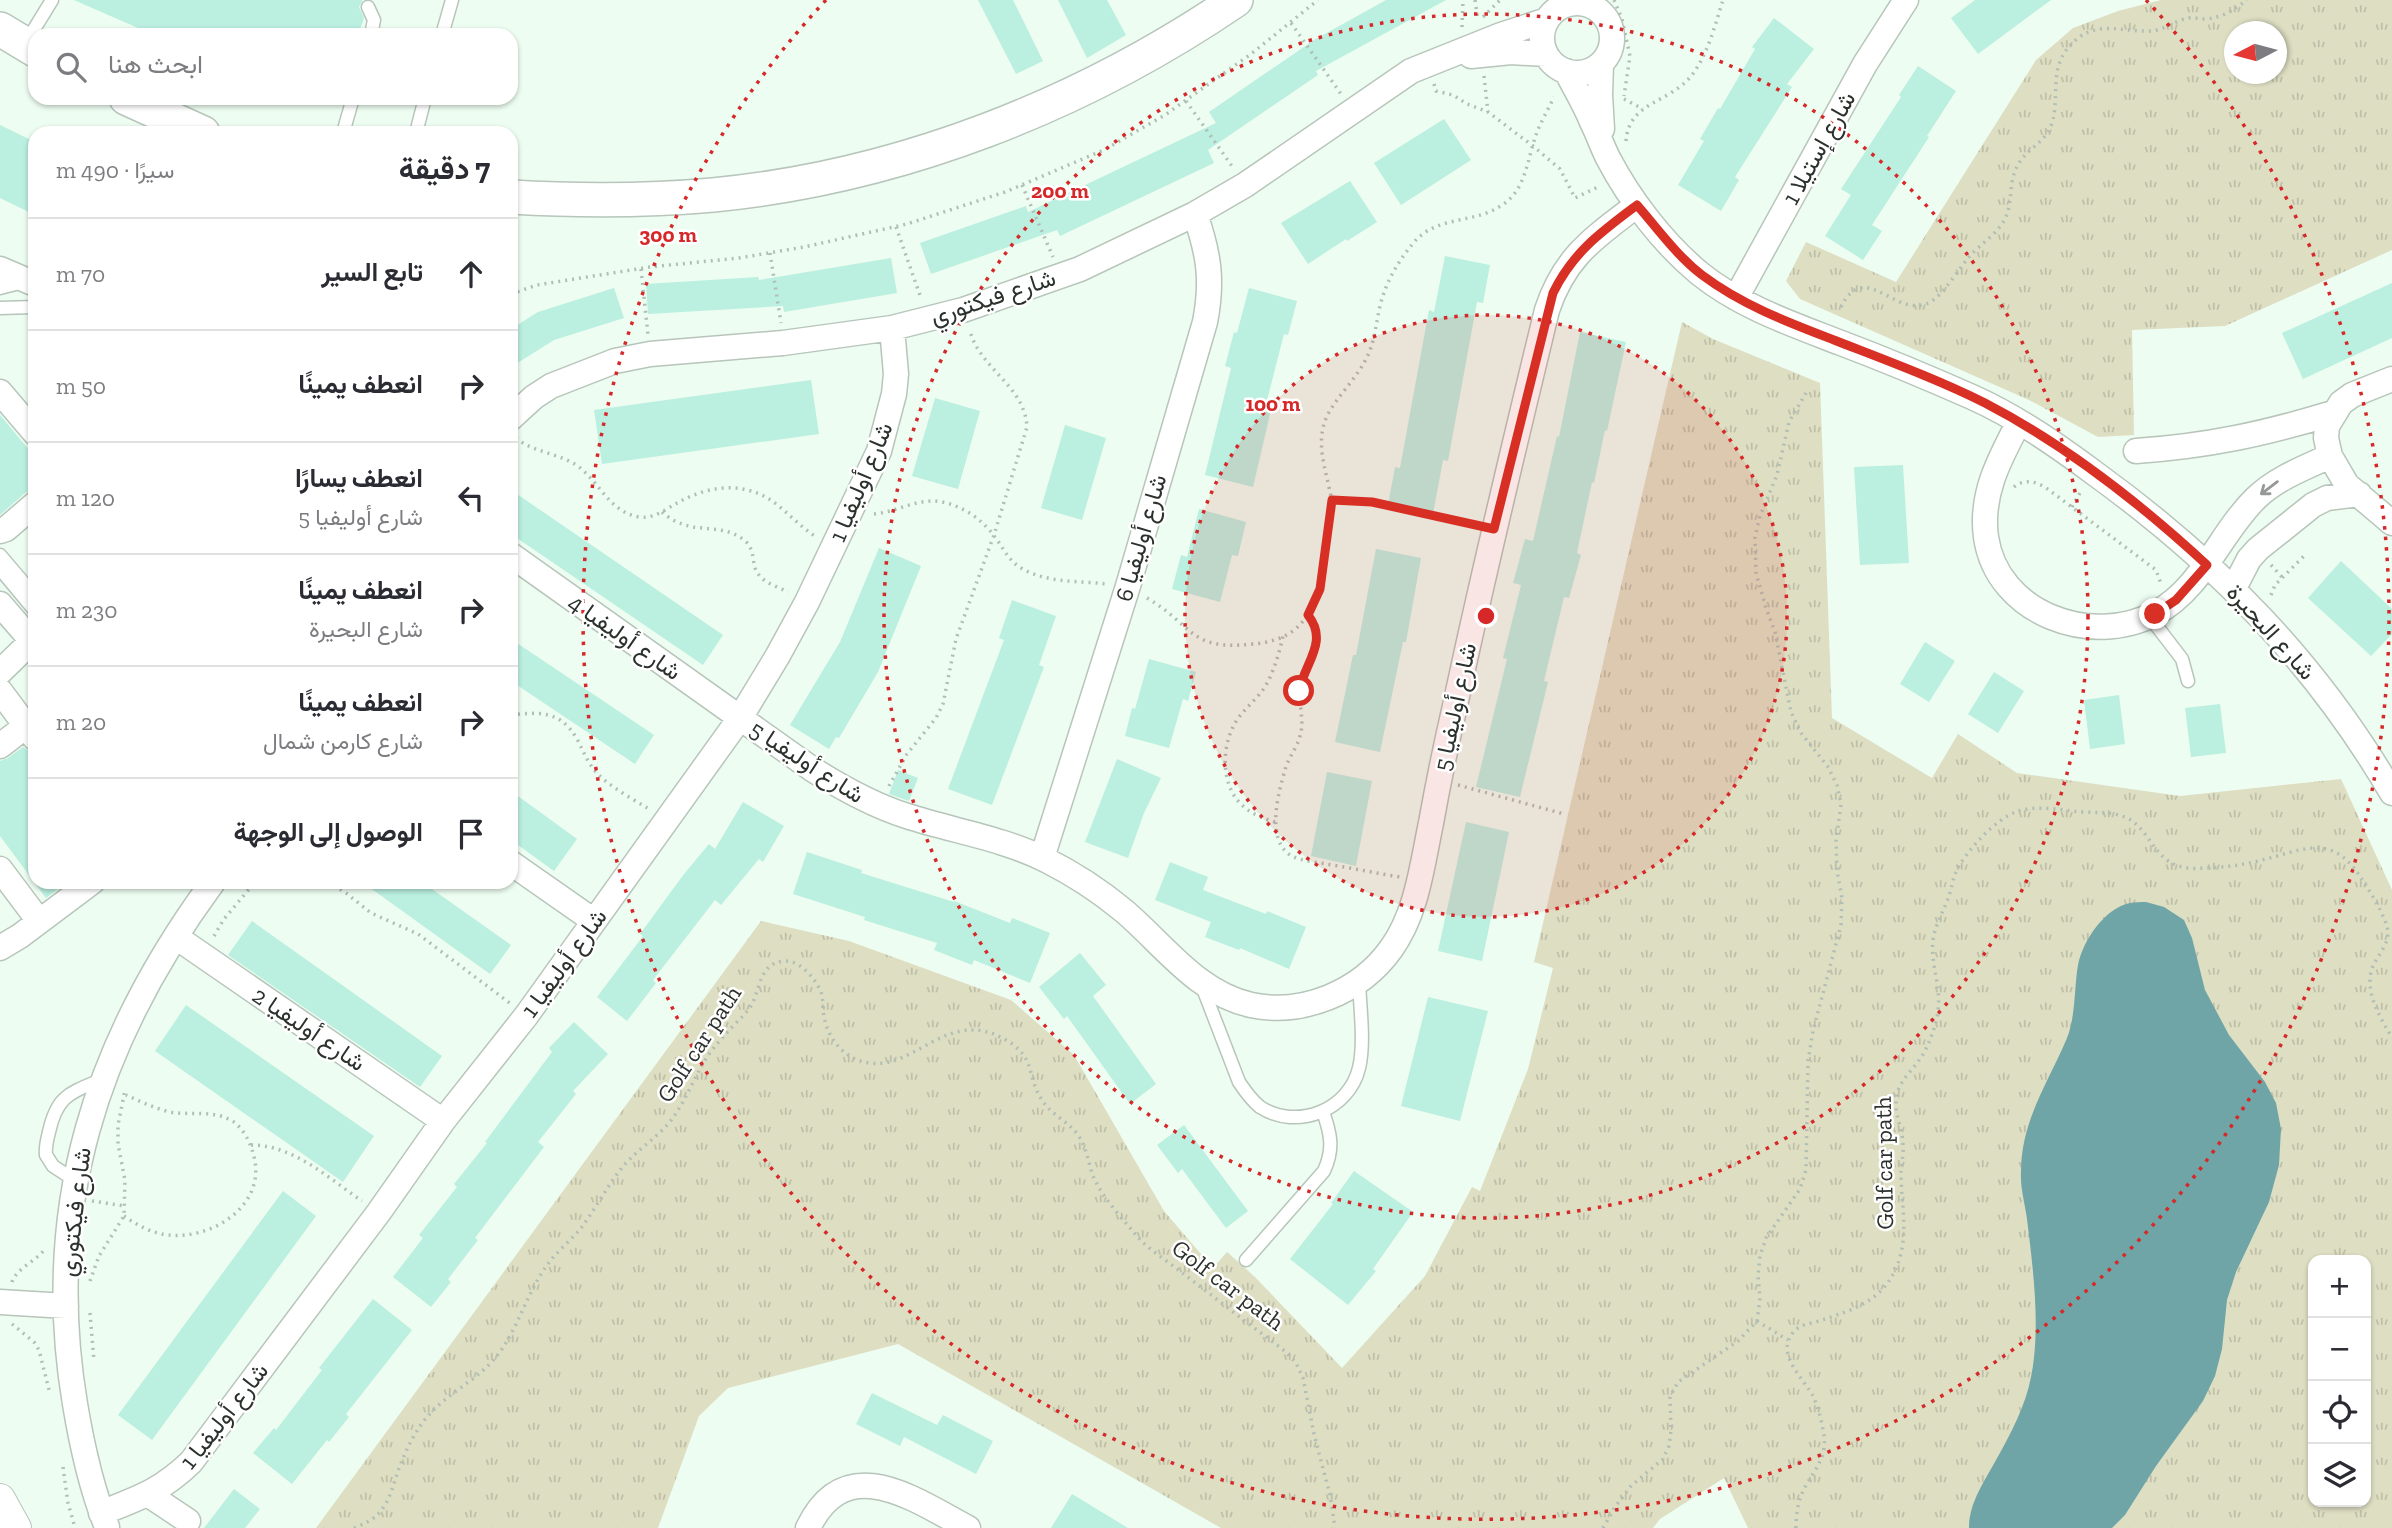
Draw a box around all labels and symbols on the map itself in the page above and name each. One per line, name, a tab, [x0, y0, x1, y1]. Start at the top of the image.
north arrow	[2224, 21, 2287, 84]
street label: شارع إستيلا 1	[1776, 86, 1863, 210]
text: 200 m	[1031, 178, 1089, 203]
text: 300 m	[639, 222, 697, 247]
street label: شارع فيكتوري	[927, 263, 1061, 335]
text: 100 m	[1246, 391, 1301, 416]
street label: شارع أوليفيا 1	[822, 418, 901, 547]
street label: شارع أوليفيا 6	[1109, 471, 1174, 605]
one-way arrow	[2261, 480, 2279, 495]
street label: شارع البحيرة	[2219, 578, 2322, 687]
street label: شارع أوليفيا 4	[562, 587, 687, 688]
route end	[2139, 598, 2170, 629]
centre of rings	[1474, 604, 1498, 628]
street label: شارع أوليفيا 5	[1427, 640, 1484, 774]
route start	[1283, 675, 1314, 706]
street label: شارع أوليفيا 5	[744, 714, 870, 811]
street label: شارع أوليفيا 1	[514, 903, 614, 1024]
street label: Golf car path	[650, 979, 747, 1108]
street label: شارع أوليفيا 2	[246, 980, 371, 1079]
street label: Golf car path	[1868, 1096, 1899, 1230]
street label: شارع فيكتوري	[52, 1146, 102, 1279]
street label: Golf car path	[1166, 1233, 1291, 1337]
street label: شارع أوليفيا 1	[173, 1357, 276, 1476]

